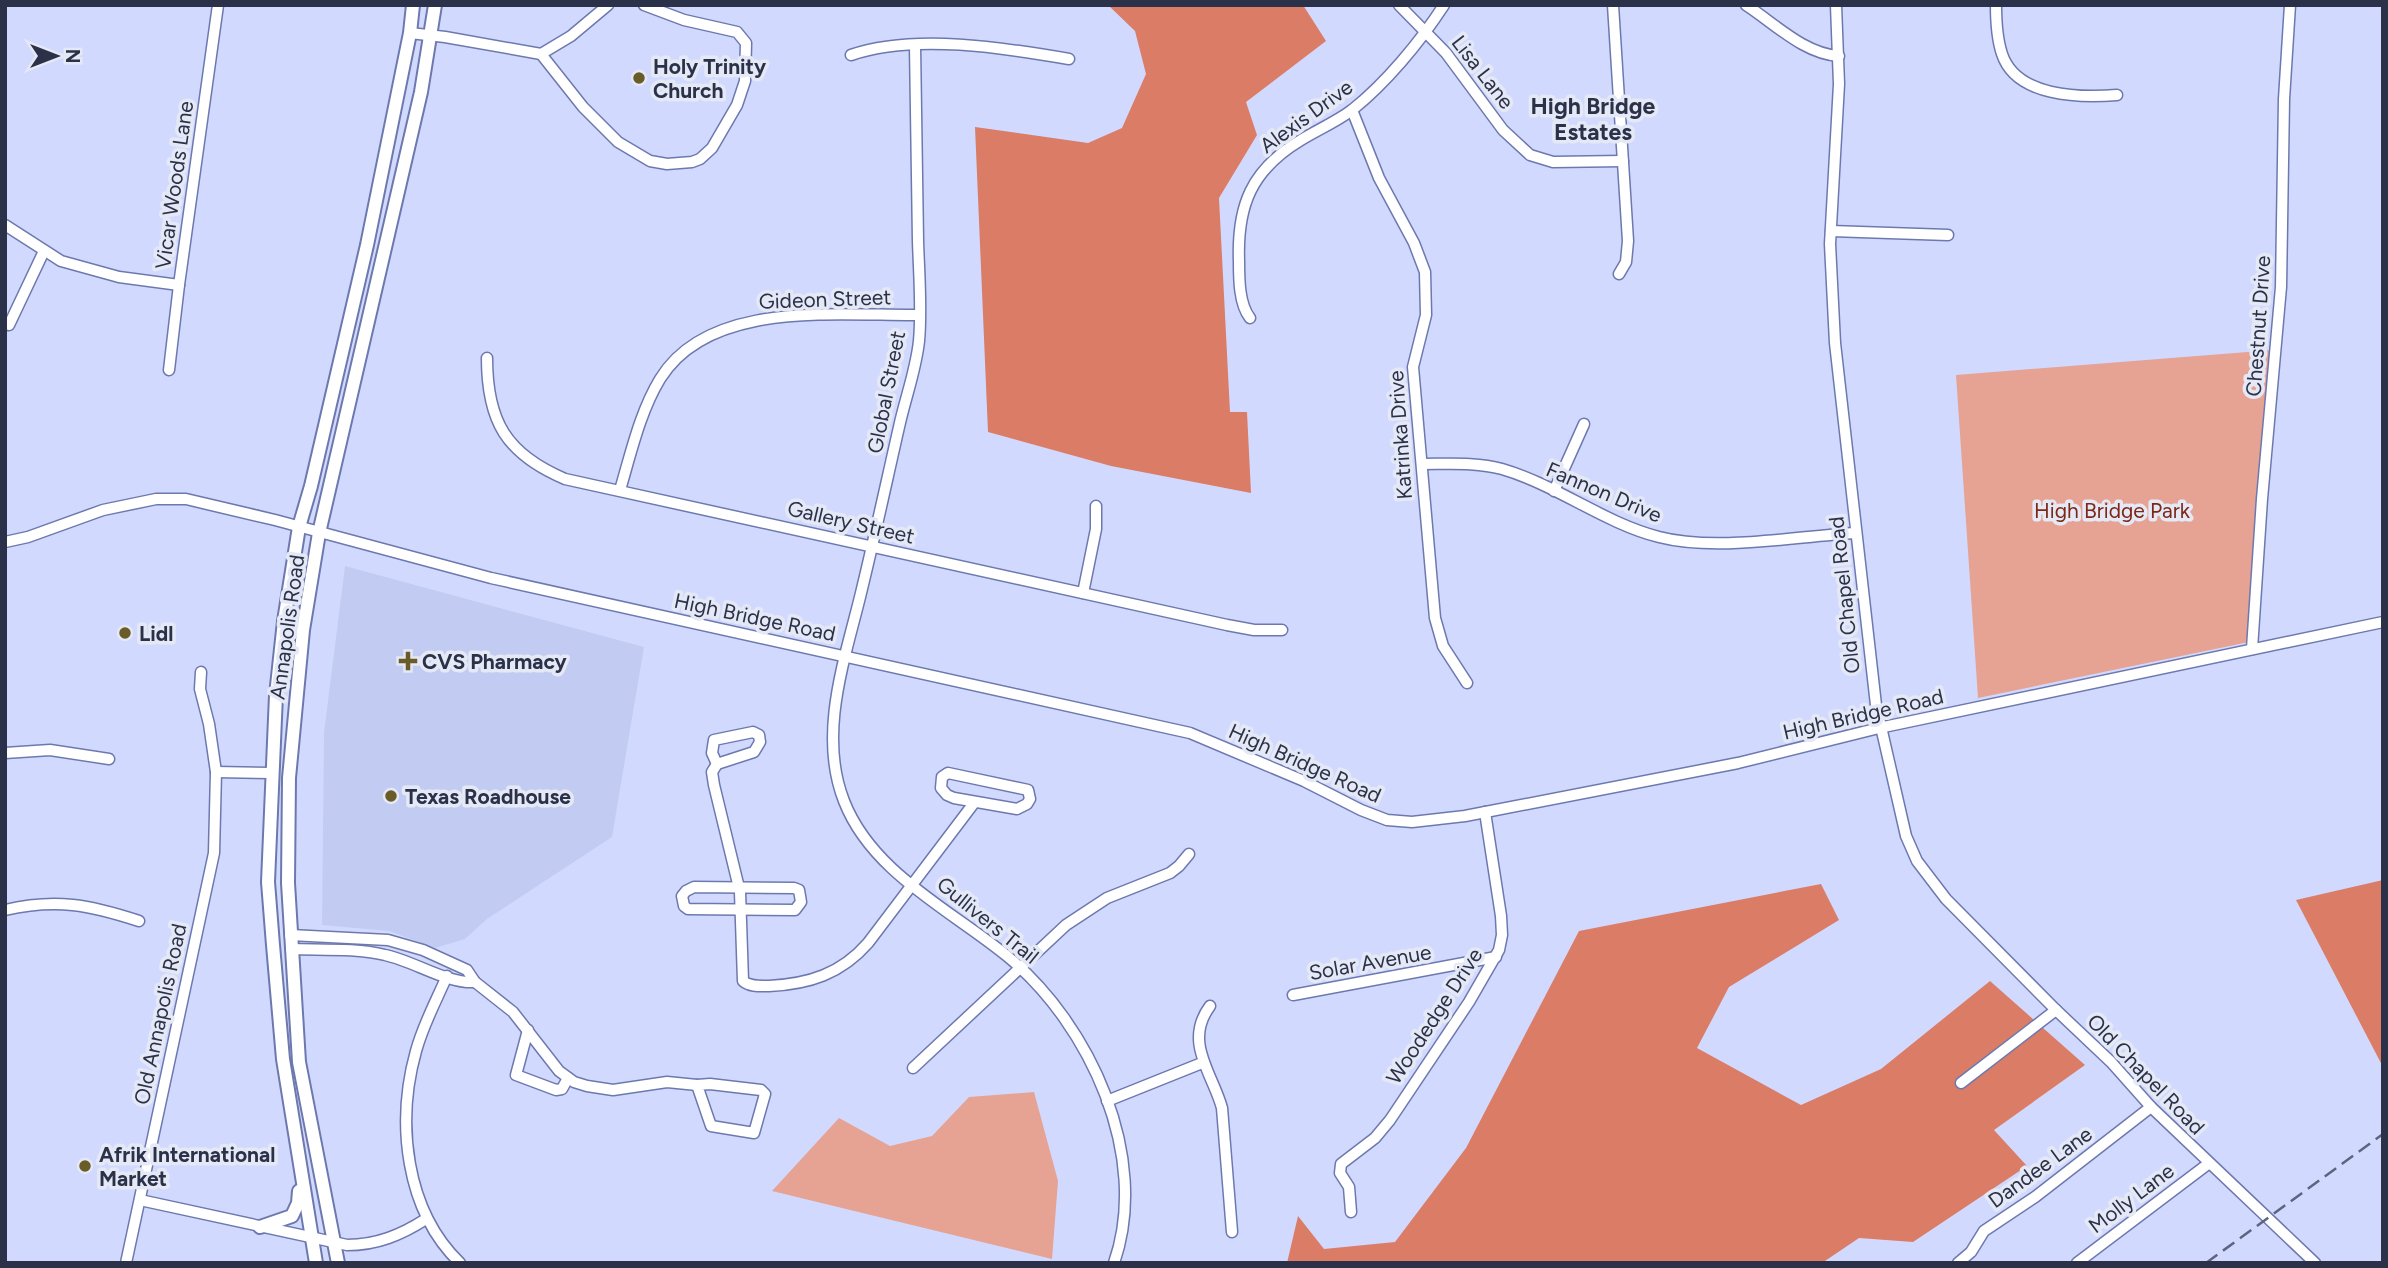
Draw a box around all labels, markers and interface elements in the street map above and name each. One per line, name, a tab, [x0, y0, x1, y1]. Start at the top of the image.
north arrow	[21, 21, 91, 91]
street label: Lisa Lane	[1447, 30, 1519, 114]
text: N	[61, 49, 84, 63]
place label: Holy Trinity Church	[653, 54, 767, 103]
marker: Holy Trinity Church	[631, 70, 647, 86]
street label: Alexis Drive	[1255, 74, 1357, 158]
district label: High Bridge Estates	[1531, 92, 1656, 146]
street label: Vicar Woods Lane	[150, 99, 198, 271]
street label: Chestnut Drive	[2241, 255, 2275, 397]
street label: Gideon Street	[758, 284, 892, 314]
street label: Global Street	[862, 329, 910, 455]
street label: Katrinka Drive	[1383, 370, 1417, 500]
street label: Fannon Drive	[1542, 456, 1666, 528]
street label: Gallery Street	[785, 495, 917, 549]
park label: High Bridge Park	[2034, 498, 2191, 523]
street label: Old Chapel Road	[1823, 515, 1865, 675]
street label: Annapolis Road	[264, 553, 310, 701]
street label: High Bridge Road	[672, 588, 838, 646]
place label: Lidl	[139, 621, 173, 646]
marker: Lidl	[117, 625, 133, 641]
place label: CVS Pharmacy	[422, 649, 567, 674]
marker: CVS Pharmacy	[400, 653, 416, 669]
street label: High Bridge Road	[1780, 683, 1946, 745]
street label: High Bridge Road	[1225, 718, 1385, 808]
place label: Texas Roadhouse	[405, 784, 571, 809]
marker: Texas Roadhouse	[383, 788, 399, 804]
street label: Gullivers Trail	[932, 871, 1044, 969]
street label: Old Annapolis Road	[129, 921, 191, 1107]
street label: Solar Avenue	[1307, 939, 1433, 985]
street label: Woodedge Drive	[1381, 943, 1487, 1089]
street label: Old Chapel Road	[2082, 1008, 2210, 1140]
street label: Dandee Lane	[1983, 1121, 2097, 1213]
place label: Afrik International Market	[99, 1142, 275, 1191]
marker: Afrik International Market	[77, 1158, 93, 1174]
street label: Molly Lane	[2083, 1158, 2179, 1238]

